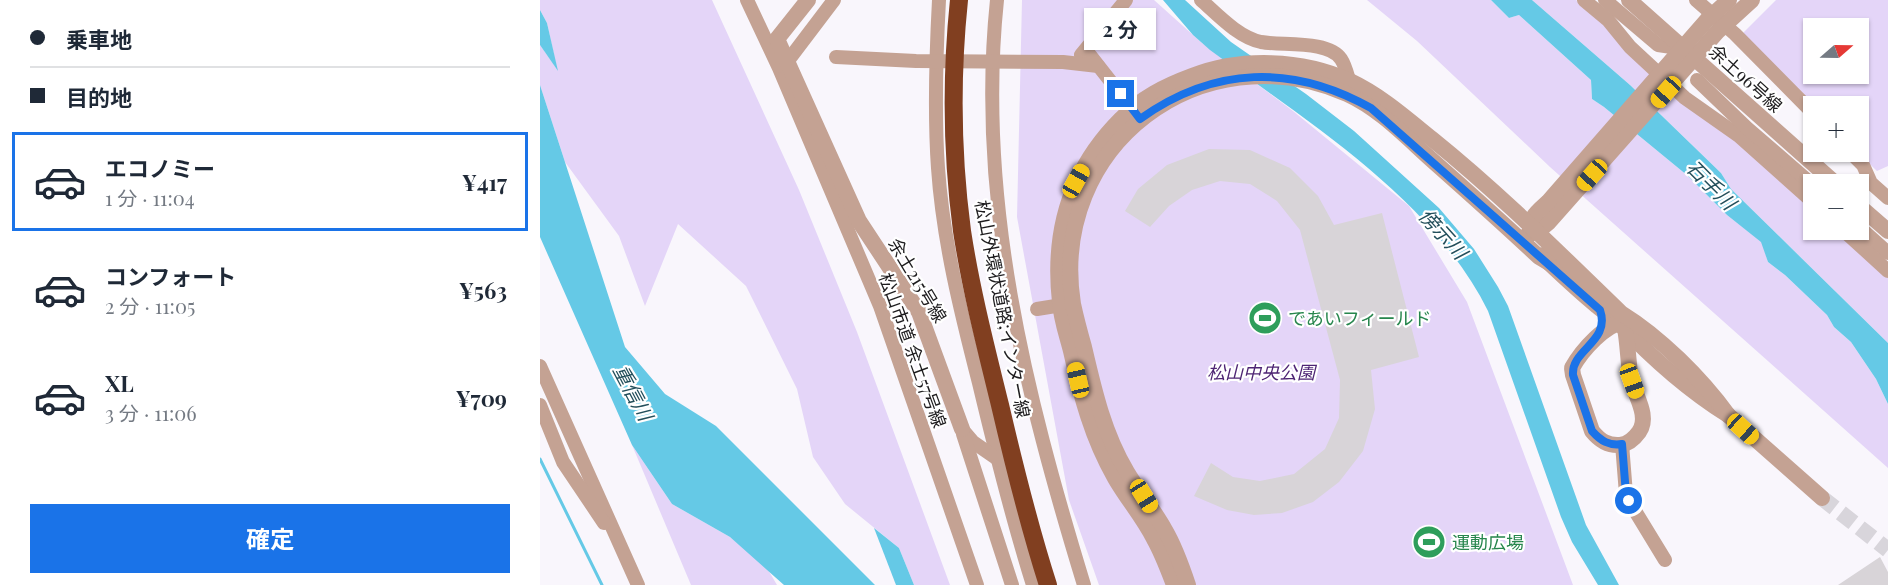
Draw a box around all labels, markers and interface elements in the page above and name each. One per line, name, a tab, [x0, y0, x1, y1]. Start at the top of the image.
callout: 2 分	[1085, 7, 1157, 49]
text: 2 分	[1103, 15, 1137, 42]
north arrow	[1803, 18, 1869, 84]
map controls	[1803, 18, 1869, 240]
text: 乗車地	[66, 24, 132, 54]
street label: 余土96号線	[1704, 39, 1788, 117]
car	[1647, 73, 1685, 111]
route end	[1107, 80, 1134, 107]
text: 目的地	[66, 82, 132, 112]
button: +	[1803, 96, 1869, 162]
text: エコノミー	[105, 153, 215, 183]
water label: 石手川	[1681, 153, 1744, 216]
icon: car	[33, 155, 87, 209]
car	[1573, 156, 1611, 194]
car	[1059, 161, 1093, 201]
text: ¥417	[462, 167, 507, 197]
button: −	[1803, 174, 1869, 240]
text: 1 分 · 11:04	[105, 184, 195, 211]
street label: 松山外環状道路;インター線	[970, 198, 1036, 420]
water label: 傍示川	[1414, 202, 1475, 266]
street label: 余土215号線	[883, 233, 953, 327]
text: コンフォート	[105, 261, 236, 291]
icon: car	[33, 263, 87, 317]
street label: 松山市道 余土57号線	[874, 269, 952, 431]
text: ¥563	[459, 275, 507, 305]
text: 2 分 · 11:05	[105, 292, 195, 319]
sports icon: であいフィールド	[1247, 300, 1283, 336]
place label: であいフィールド	[1288, 306, 1431, 330]
water label: 重信川	[608, 359, 661, 427]
car	[1065, 360, 1091, 400]
park label: 松山中央公園	[1207, 360, 1318, 384]
car	[1617, 361, 1647, 401]
text: XL	[105, 368, 134, 398]
icon: car	[33, 371, 87, 425]
text: ¥709	[456, 383, 507, 413]
text: 3 分 · 11:06	[105, 399, 197, 426]
car	[1724, 410, 1762, 448]
car	[1127, 476, 1161, 516]
route start	[1615, 487, 1642, 514]
button: 確定	[30, 504, 510, 573]
sports icon: 運動広場	[1411, 524, 1447, 560]
place label: 運動広場	[1452, 530, 1524, 554]

